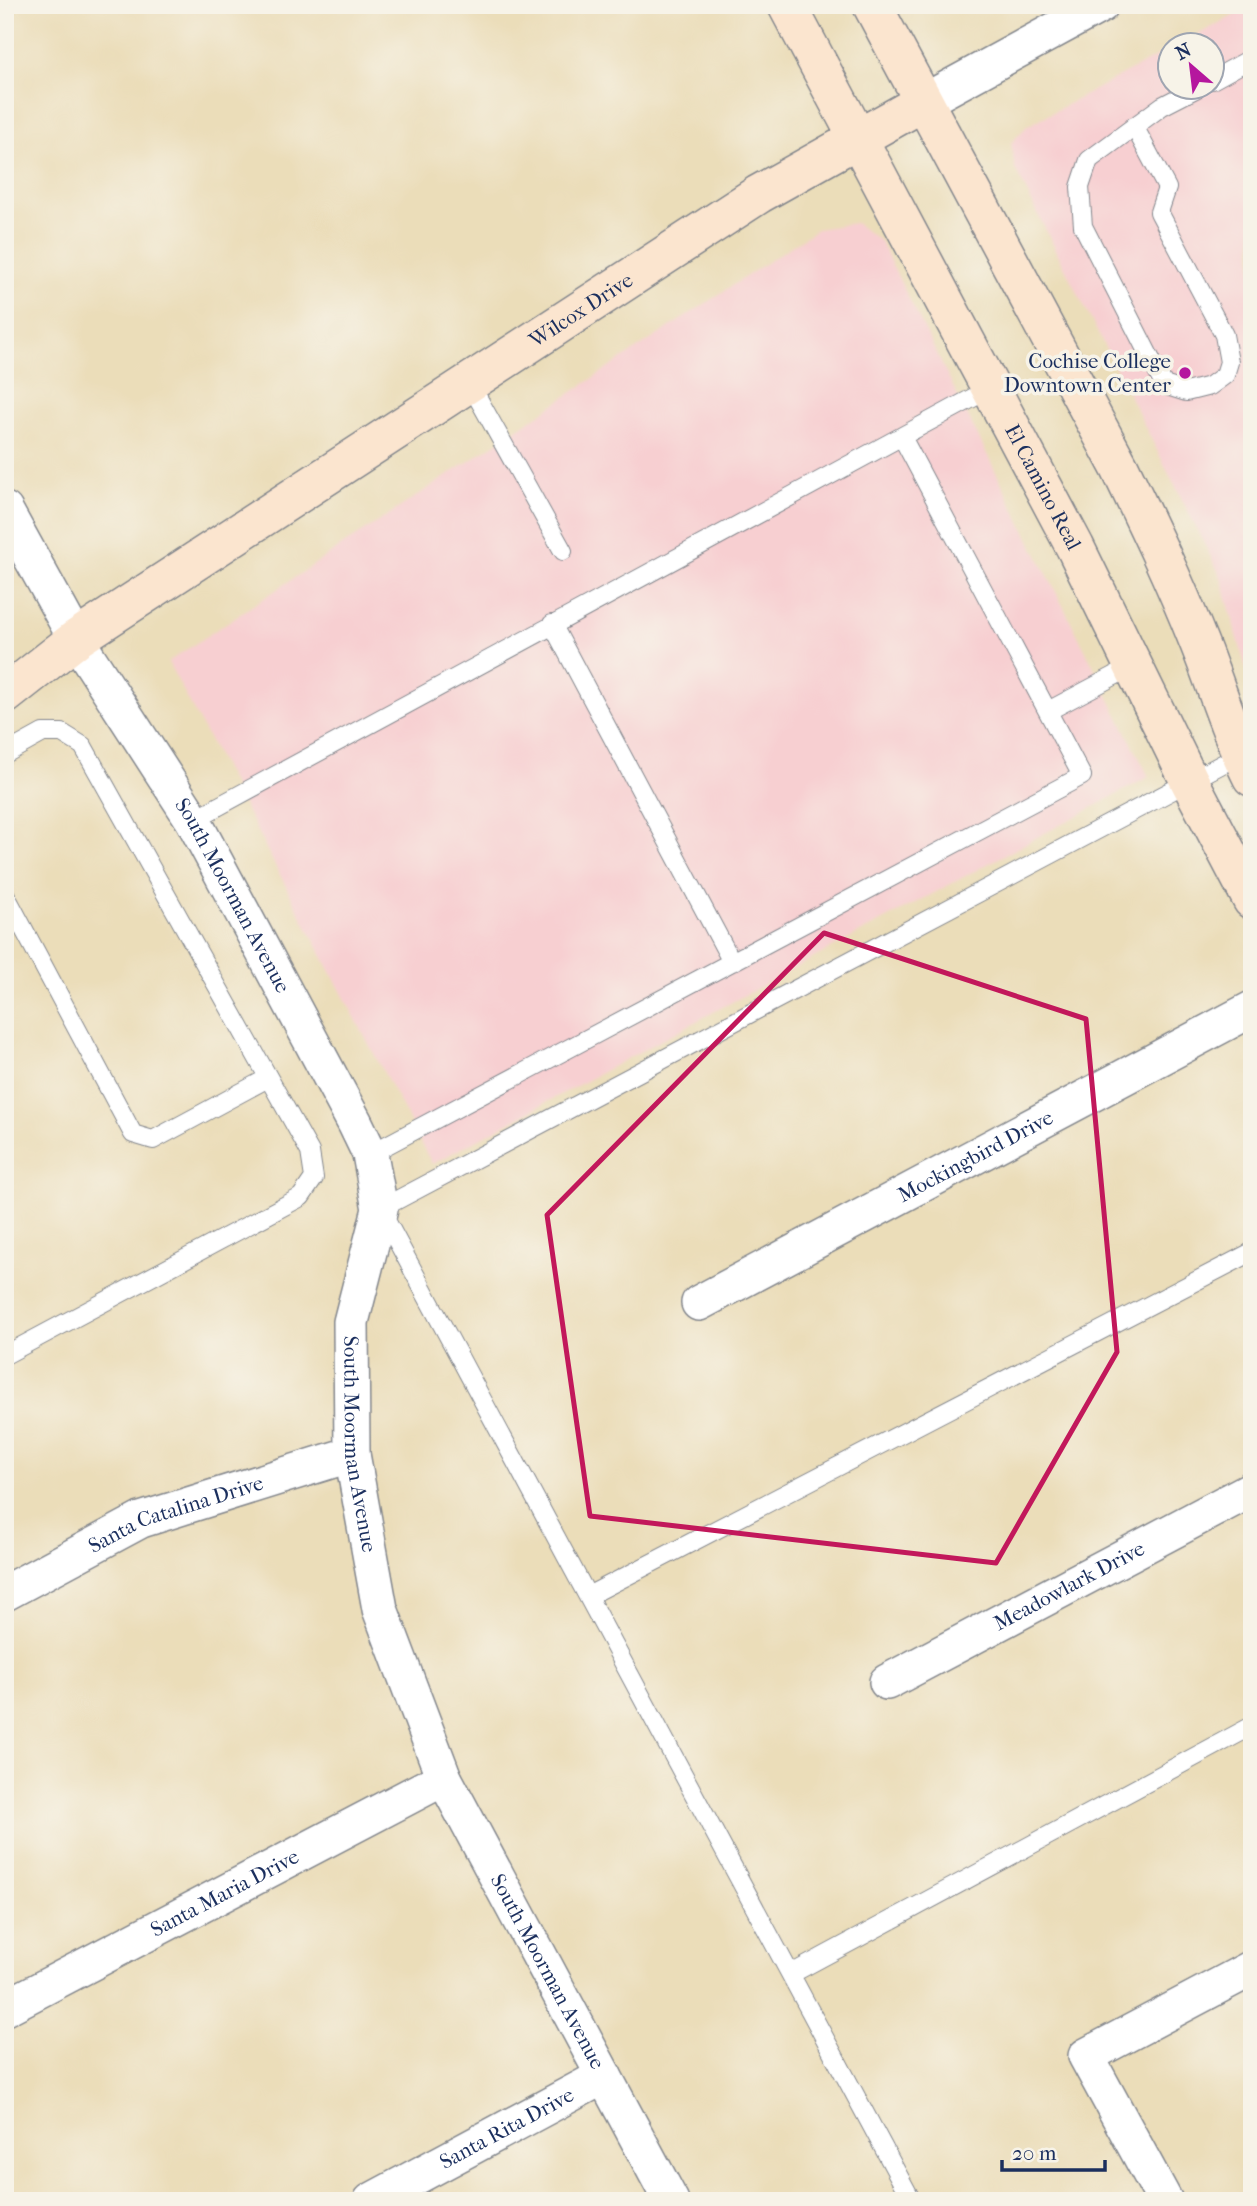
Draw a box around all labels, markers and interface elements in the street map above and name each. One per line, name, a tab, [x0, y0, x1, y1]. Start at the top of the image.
north arrow	[1156, 32, 1226, 102]
text: N	[1172, 39, 1196, 65]
street label: Wilcox Drive	[524, 268, 637, 353]
place label: Cochise College Downtown Center	[1004, 349, 1171, 397]
marker: Cochise College Downtown Center	[1177, 365, 1193, 381]
street label: El Camino Real	[1000, 420, 1086, 554]
street label: South Moorman Avenue	[170, 794, 295, 997]
street label: Mockingbird Drive	[894, 1105, 1057, 1207]
street label: South Moorman Avenue	[339, 1336, 381, 1554]
street label: Santa Catalina Drive	[84, 1471, 266, 1558]
street label: Meadowlark Drive	[990, 1536, 1149, 1635]
street label: Santa Maria Drive	[146, 1844, 303, 1942]
street label: South Moorman Avenue	[486, 1870, 610, 2073]
street label: Santa Rita Drive	[436, 2082, 578, 2174]
scale bar	[1002, 2129, 1105, 2173]
text: 20 m	[1012, 2141, 1057, 2165]

